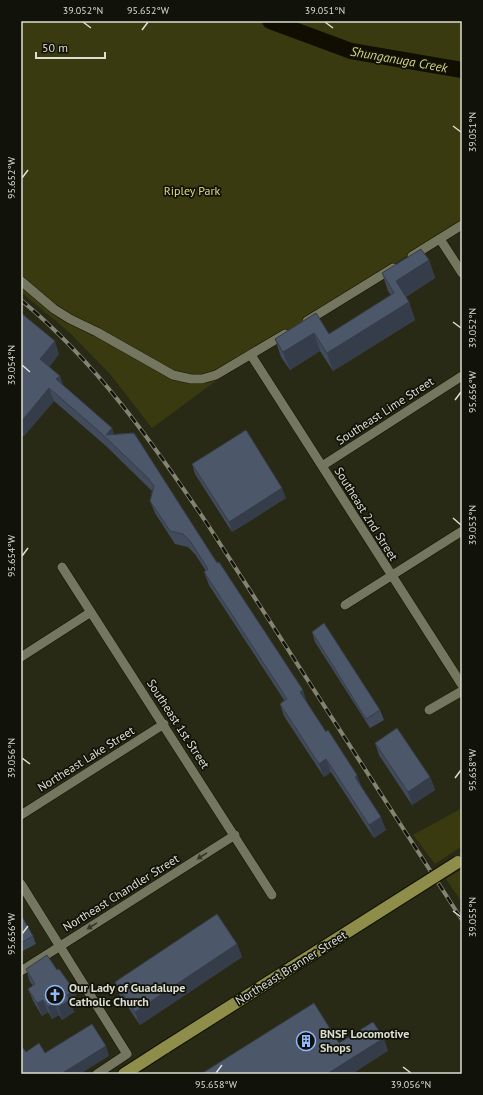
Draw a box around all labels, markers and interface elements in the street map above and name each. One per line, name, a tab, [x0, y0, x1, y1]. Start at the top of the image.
text: 39.052°N	[63, 4, 103, 17]
text: 95.652°W	[127, 4, 170, 17]
text: 39.051°N	[305, 4, 345, 17]
scale bar	[36, 34, 105, 60]
text: 50 m	[42, 40, 68, 55]
water label: Shunganuga Creek	[349, 43, 450, 77]
text: 39.051°N	[466, 112, 479, 152]
text: 95.652°W	[5, 156, 18, 199]
park label: Ripley Park	[164, 183, 221, 198]
text: 39.052°N	[466, 308, 479, 348]
text: 39.054°N	[5, 345, 18, 385]
text: 95.656°W	[466, 370, 479, 413]
street label: Southeast Lime Street	[333, 373, 436, 448]
street label: Southeast 2nd Street	[332, 464, 401, 563]
text: 39.053°N	[466, 505, 479, 545]
text: 95.654°W	[5, 534, 18, 577]
street label: Southeast 1st Street	[144, 676, 213, 771]
street label: Northeast Lake Street	[35, 723, 137, 794]
text: 39.056°N	[5, 738, 18, 778]
text: 95.658°W	[466, 748, 479, 791]
street label: Northeast Chandler Street	[60, 851, 181, 934]
one-way arrow	[197, 852, 207, 860]
text: 39.055°N	[466, 897, 479, 937]
text: 95.656°W	[5, 912, 18, 955]
one-way arrow	[86, 922, 98, 929]
street label: Northeast Branner Street	[232, 927, 349, 1008]
place label: Our Lady of Guadalupe Catholic Church	[69, 980, 185, 1009]
church icon: Our Lady of Guadalupe Catholic Church	[44, 984, 66, 1006]
place label: BNSF Locomotive Shops	[320, 1026, 409, 1055]
building icon: BNSF Locomotive Shops	[295, 1030, 317, 1052]
text: 95.658°W	[195, 1078, 238, 1091]
text: 39.056°N	[391, 1078, 431, 1091]

